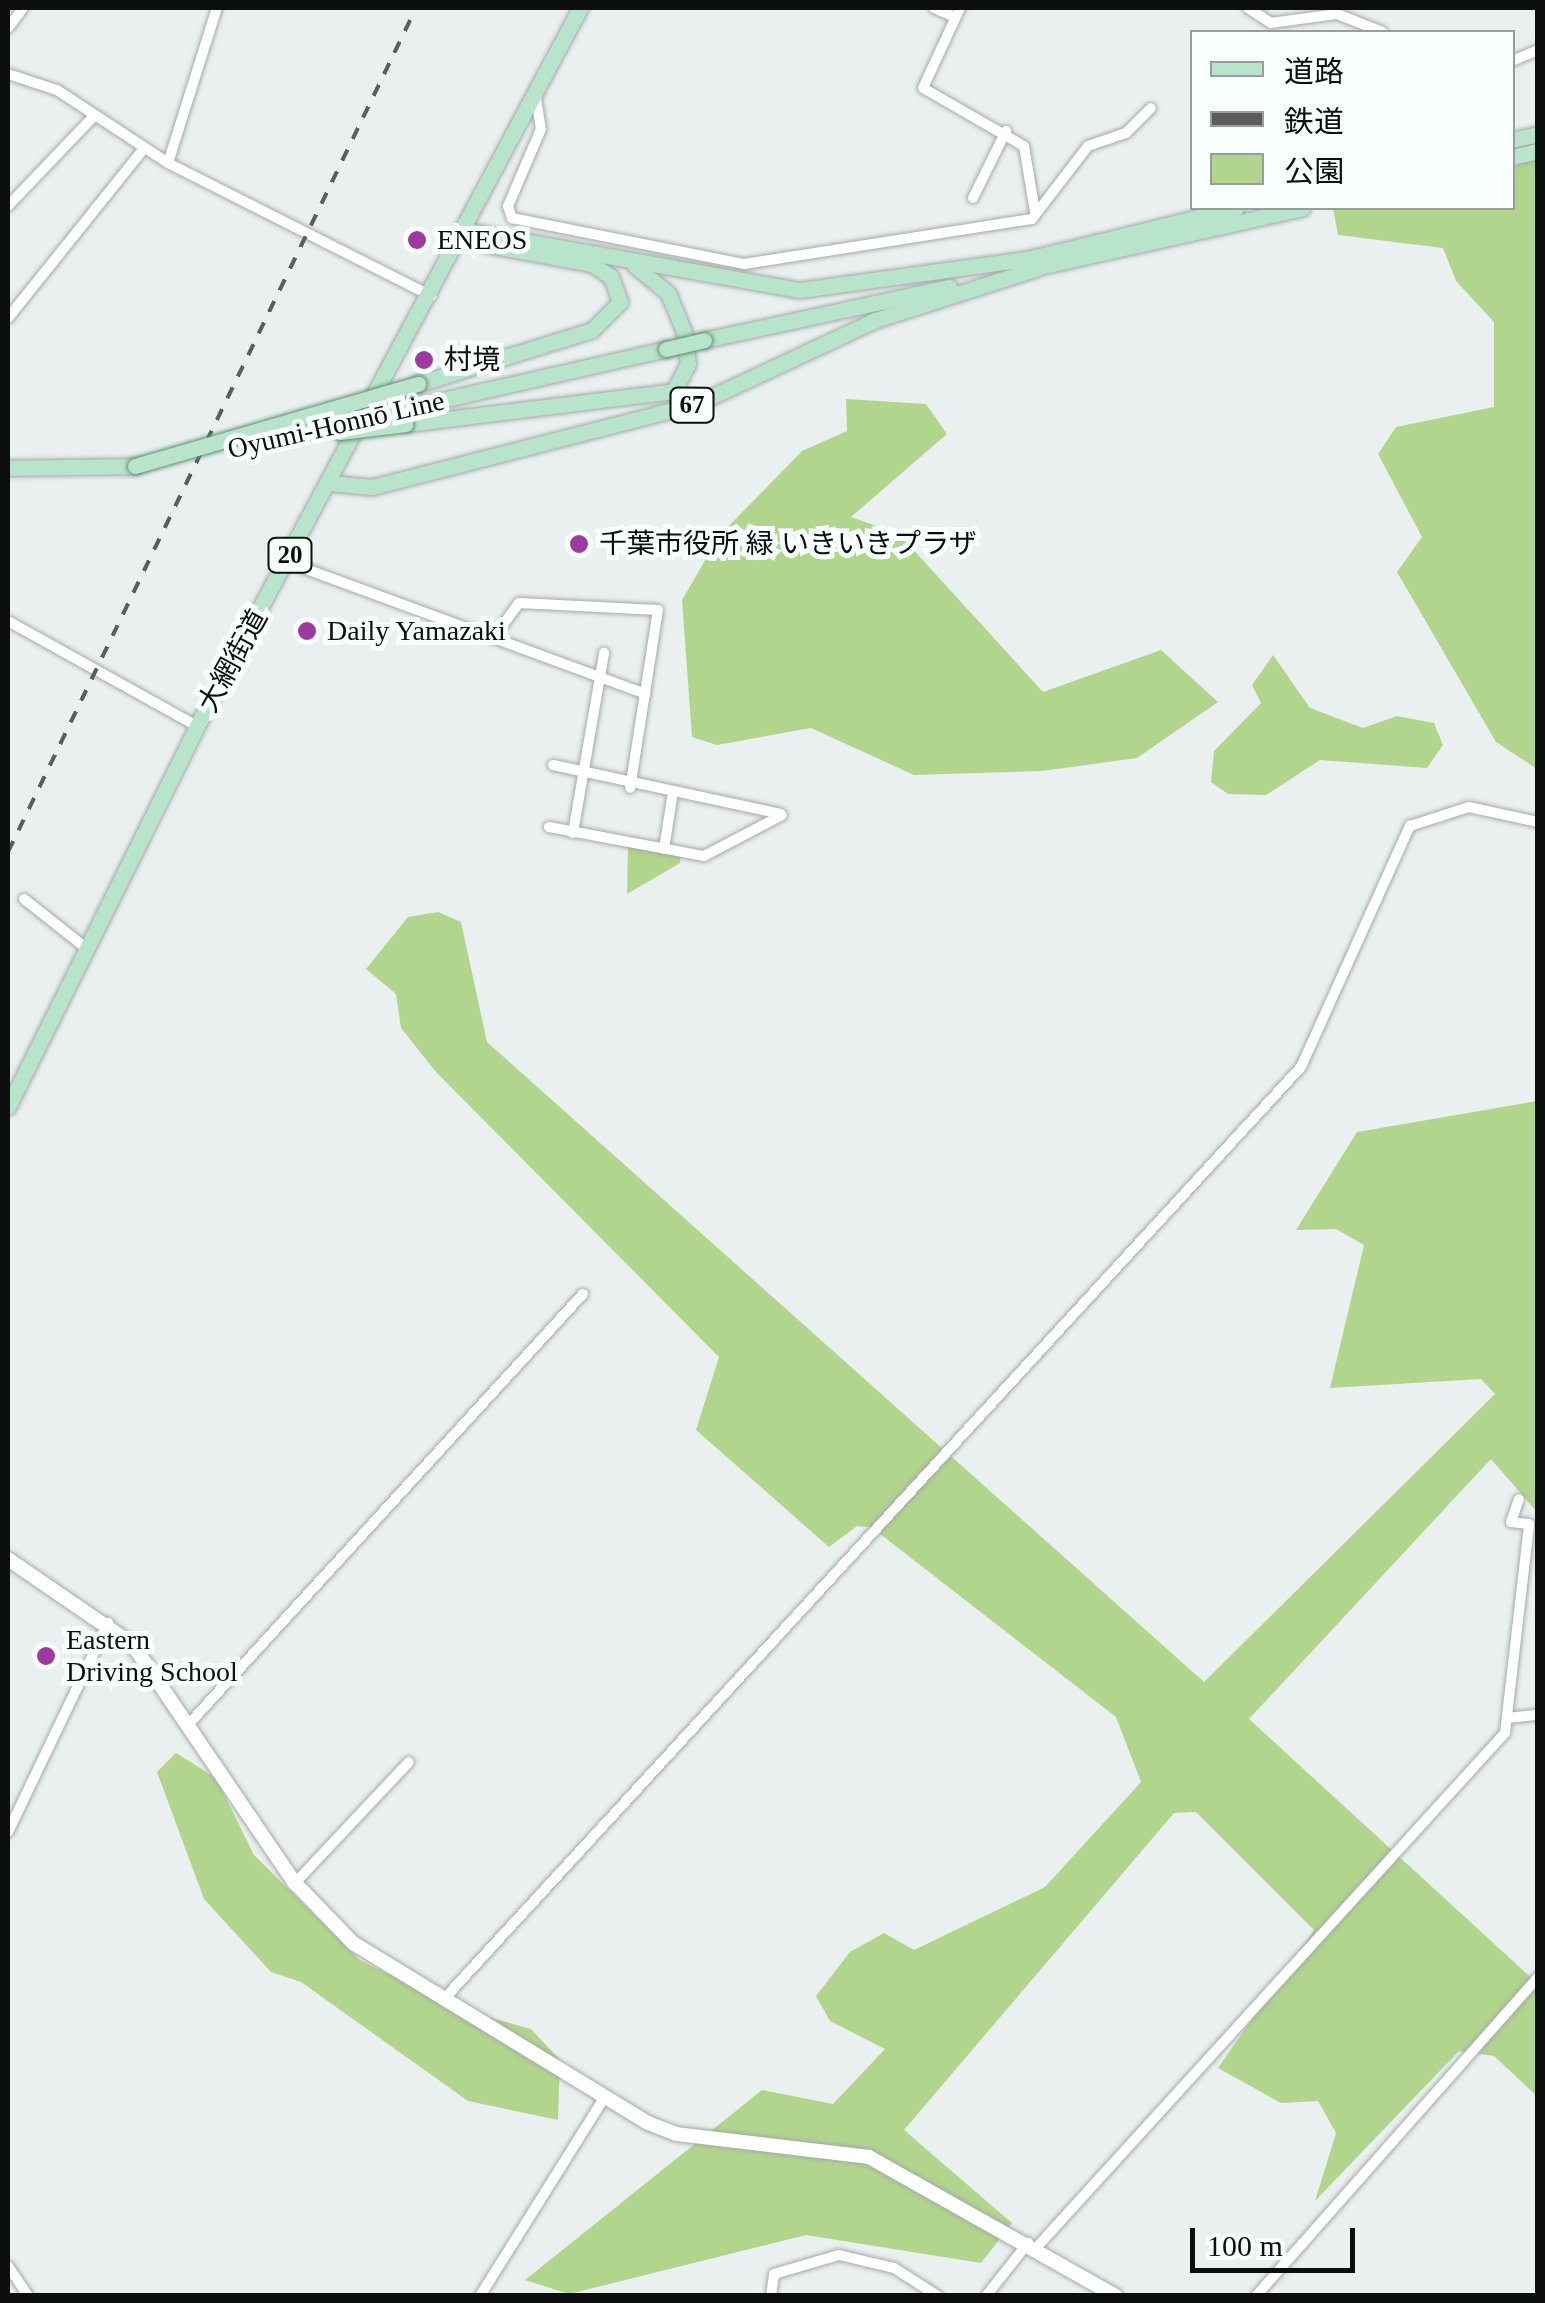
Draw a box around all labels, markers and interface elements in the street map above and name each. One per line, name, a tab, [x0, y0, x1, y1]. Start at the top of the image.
legend	[1190, 30, 1515, 210]
text: 道路	[1284, 55, 1344, 88]
text: 鉄道	[1284, 105, 1344, 138]
text: 公園	[1284, 155, 1344, 188]
place label: ENEOS	[437, 223, 527, 257]
marker: ENEOS	[406, 229, 428, 251]
place label: 村境	[444, 343, 500, 377]
marker: 村境	[413, 349, 435, 371]
street label: Oyumi-Honnō Line	[224, 384, 448, 466]
road number: 67	[670, 385, 714, 425]
place label: 千葉市役所 緑 いきいきプラザ	[599, 527, 977, 561]
marker: 千葉市役所 緑 いきいきプラザ	[568, 533, 590, 555]
road number: 20	[268, 535, 312, 575]
street label: 大網街道	[191, 604, 275, 718]
place label: Daily Yamazaki	[327, 614, 507, 648]
marker: Daily Yamazaki	[296, 620, 318, 642]
place label: Eastern Driving School	[66, 1623, 238, 1689]
marker: Eastern Driving School	[35, 1645, 57, 1667]
scale bar	[1195, 2208, 1360, 2270]
text: 100 m	[1207, 2229, 1283, 2262]

